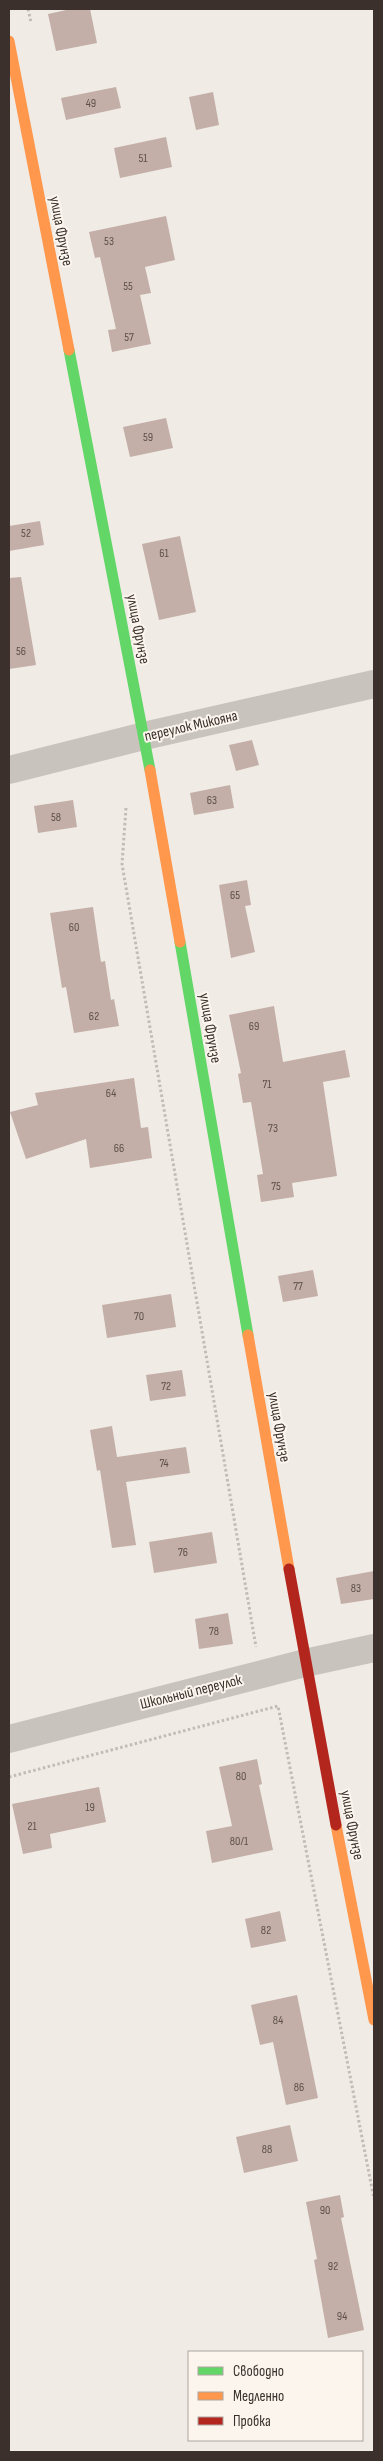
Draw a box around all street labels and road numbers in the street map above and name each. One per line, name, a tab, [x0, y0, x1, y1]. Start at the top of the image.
street label: улица Фрунзе	[45, 194, 77, 268]
street label: улица Фрунзе	[122, 592, 154, 666]
street label: переулок Микояна	[143, 706, 240, 746]
street label: улица Фрунзе	[195, 992, 225, 1064]
street label: улица Фрунзе	[264, 1391, 294, 1463]
street label: Школьный переулок	[138, 1670, 244, 1714]
street label: улица Фрунзе	[336, 1788, 368, 1862]

